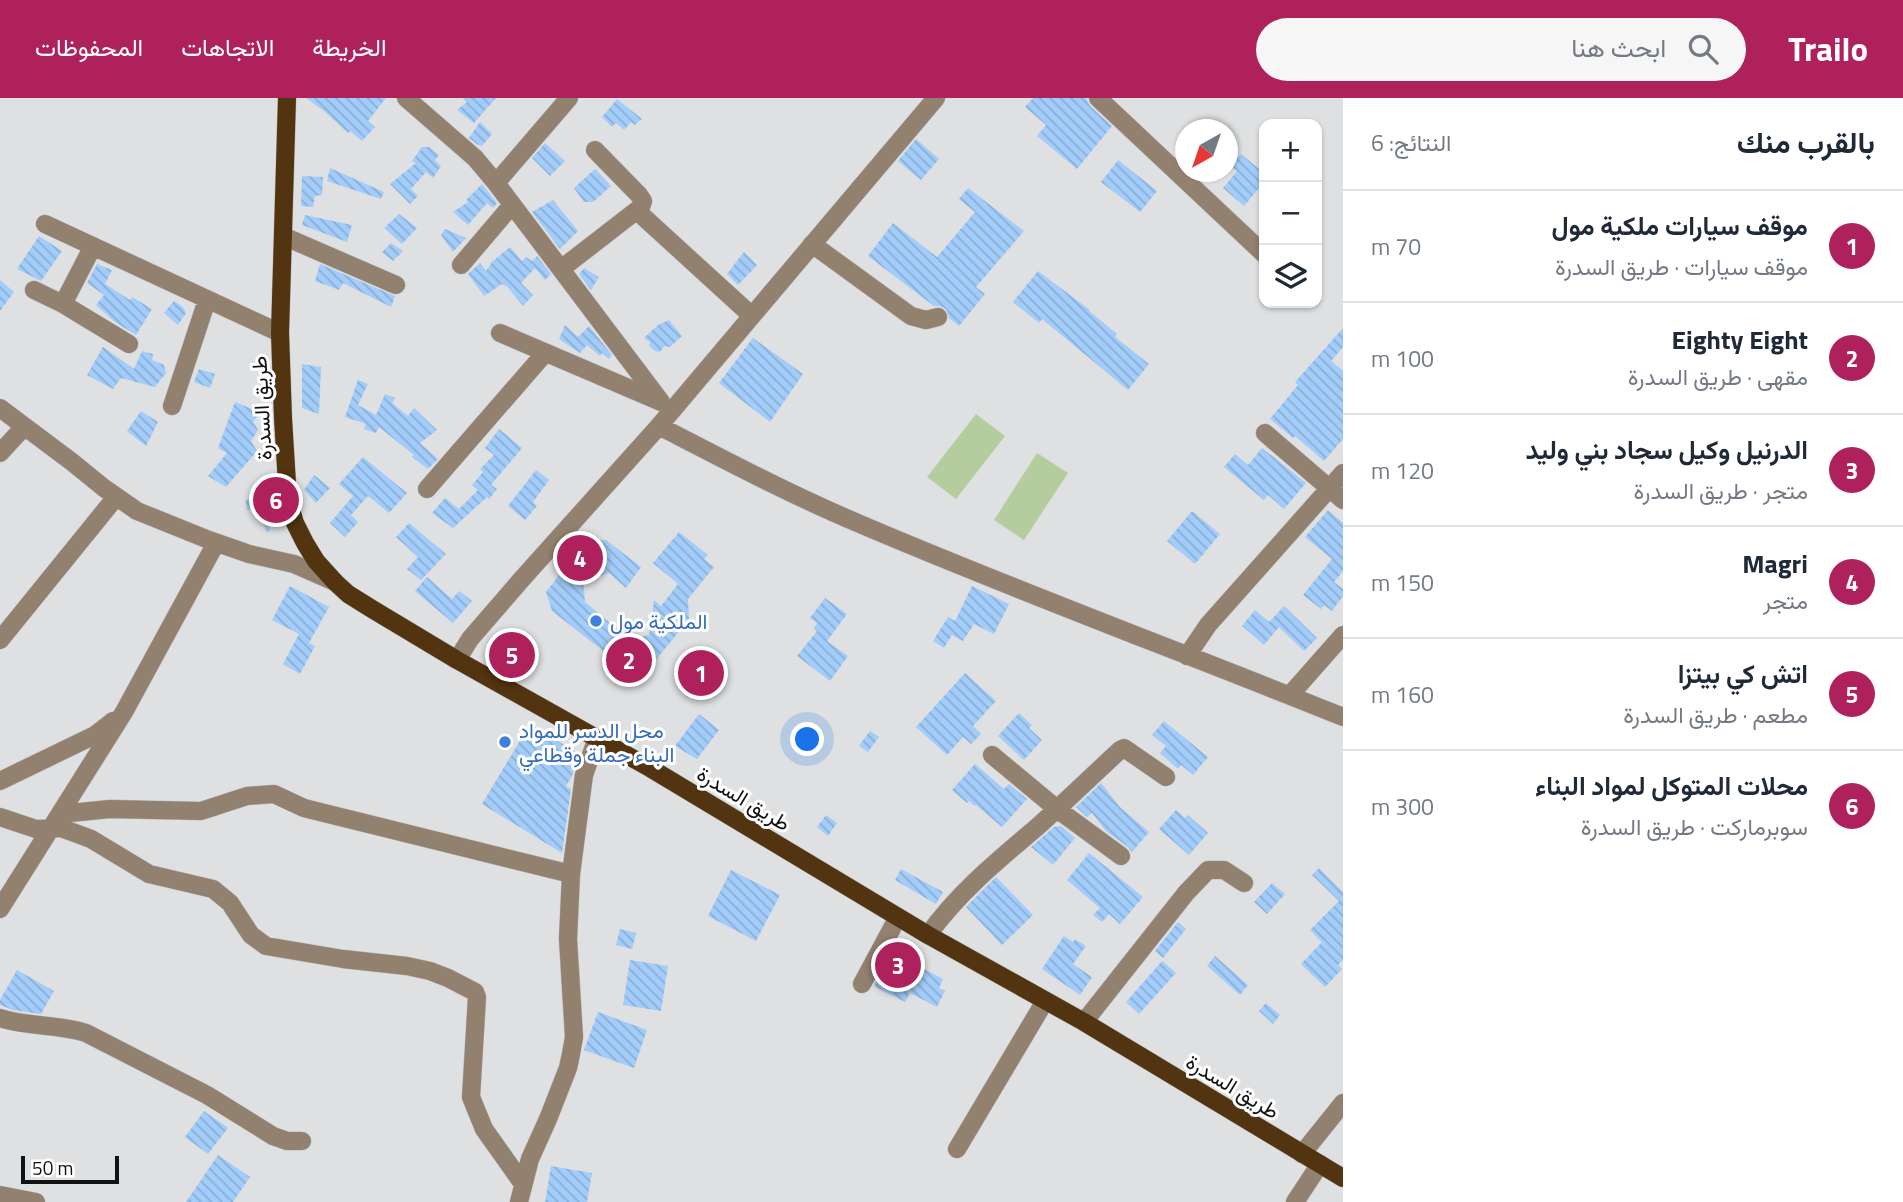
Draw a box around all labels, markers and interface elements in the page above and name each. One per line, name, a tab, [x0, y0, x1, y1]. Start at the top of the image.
search box	[1256, 18, 1746, 81]
text: Trailo	[1788, 24, 1868, 74]
text: ابحث هنا	[1571, 28, 1666, 67]
text: المحفوظات	[35, 29, 143, 65]
text: الاتجاهات	[181, 29, 274, 65]
text: الخريطة	[312, 29, 387, 65]
icon: search	[1684, 30, 1722, 68]
north arrow	[1175, 119, 1238, 182]
map controls	[1259, 119, 1322, 308]
button: +	[1259, 119, 1322, 182]
text: بالقرب منك	[1737, 119, 1875, 165]
text: النتائج: 6	[1371, 125, 1451, 160]
button: −	[1259, 182, 1322, 245]
text: موقف سيارات ملكية مول	[1551, 206, 1808, 245]
text: 70 m	[1371, 229, 1421, 264]
text: 1	[1846, 229, 1858, 264]
button: layers	[1259, 245, 1322, 308]
text: موقف سيارات · طريق السدرة	[1555, 249, 1808, 284]
text: Eighty Eight	[1672, 320, 1808, 359]
text: 100 m	[1371, 341, 1434, 376]
text: 2	[1846, 341, 1858, 376]
street label: طريق السدرة	[242, 355, 280, 461]
text: مقهى · طريق السدرة	[1628, 359, 1808, 394]
text: الدرنيل وكيل سجاد بني وليد	[1525, 430, 1808, 469]
text: 120 m	[1371, 453, 1434, 488]
text: 3	[1846, 453, 1858, 488]
text: متجر · طريق السدرة	[1634, 473, 1808, 508]
pin: 6	[253, 474, 299, 526]
pin: 4	[557, 532, 603, 584]
text: Magri	[1742, 544, 1808, 583]
text: 150 m	[1371, 565, 1434, 600]
text: 4	[1846, 565, 1858, 600]
text: متجر	[1763, 583, 1808, 618]
place label: الملكية مول	[610, 605, 707, 637]
marker: الملكية مول	[588, 613, 604, 629]
pin: 5	[489, 629, 535, 681]
pin: 2	[606, 634, 652, 686]
pin: 1	[678, 647, 724, 699]
text: اتش كي بيتزا	[1678, 654, 1808, 693]
text: 160 m	[1371, 677, 1434, 712]
text: 5	[1846, 677, 1858, 712]
text: مطعم · طريق السدرة	[1623, 697, 1808, 732]
place label: محل الدسر للمواد البناء جملة وقطاعي	[519, 714, 674, 772]
your location	[790, 722, 824, 756]
marker: محل الدسر للمواد البناء جملة وقطاعي	[497, 734, 513, 750]
street label: طريق السدرة	[691, 757, 797, 839]
text: محلات المتوكل لمواد البناء	[1535, 766, 1808, 805]
text: 300 m	[1371, 789, 1434, 824]
text: 6	[1846, 789, 1858, 824]
text: سوبرماركت · طريق السدرة	[1581, 809, 1808, 844]
pin: 3	[875, 939, 921, 991]
street label: طريق السدرة	[1180, 1045, 1286, 1127]
scale bar	[21, 1153, 119, 1185]
text: 50 m	[32, 1153, 73, 1182]

